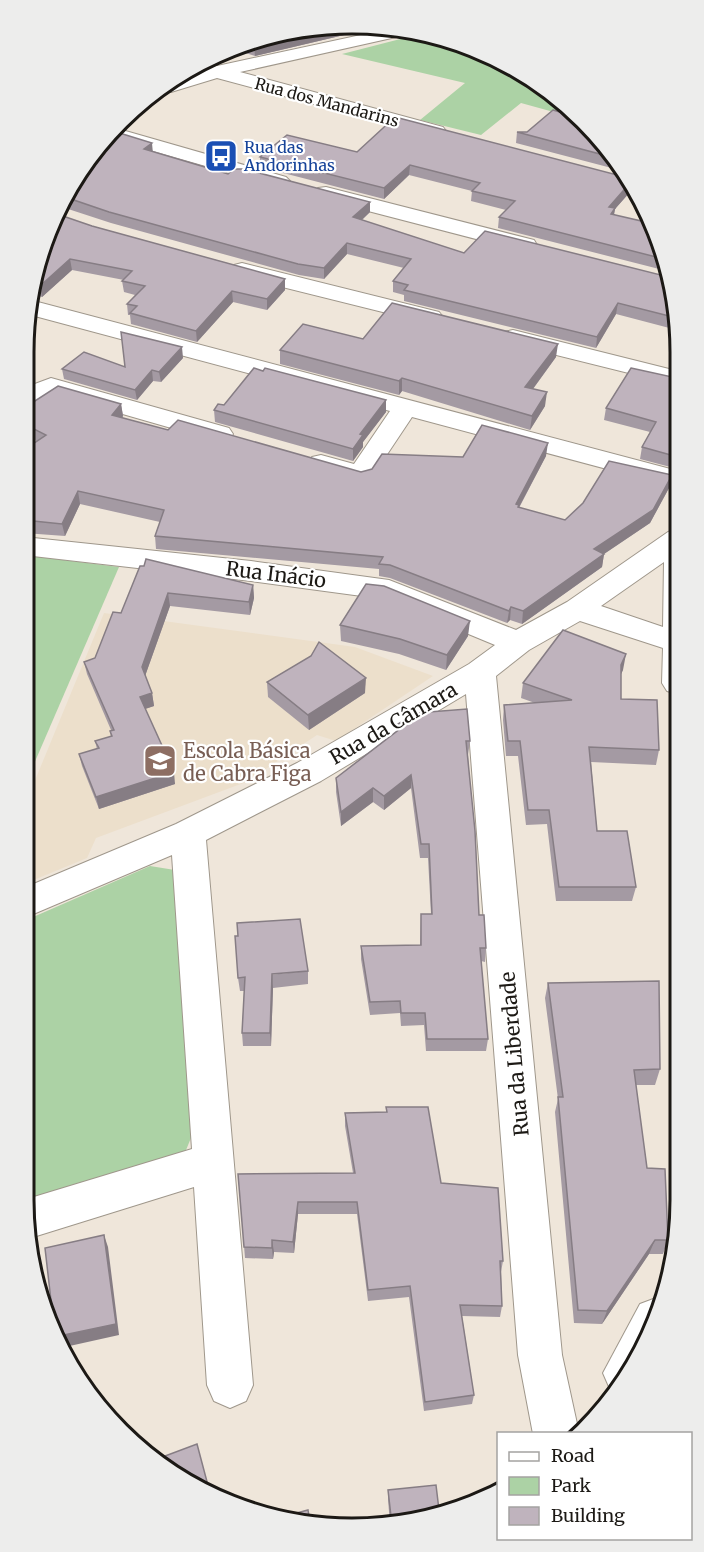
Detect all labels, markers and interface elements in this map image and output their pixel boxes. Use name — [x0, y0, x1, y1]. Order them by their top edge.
street label: Rua dos Mandarins — [253, 73, 401, 131]
place label: Rua das Andorinhas — [243, 137, 335, 175]
bus stop icon: Rua das Andorinhas — [203, 138, 239, 174]
street label: Rua Inácio — [224, 555, 328, 593]
street label: Rua da Câmara — [325, 676, 462, 770]
place label: Escola Básica de Cabra Figa — [183, 738, 312, 786]
school or university icon: Escola Básica de Cabra Figa — [142, 743, 178, 779]
street label: Rua da Liberdade — [494, 971, 534, 1137]
legend — [497, 1432, 692, 1540]
text: Road — [551, 1444, 595, 1467]
text: Park — [551, 1474, 592, 1497]
text: Building — [551, 1504, 625, 1527]

